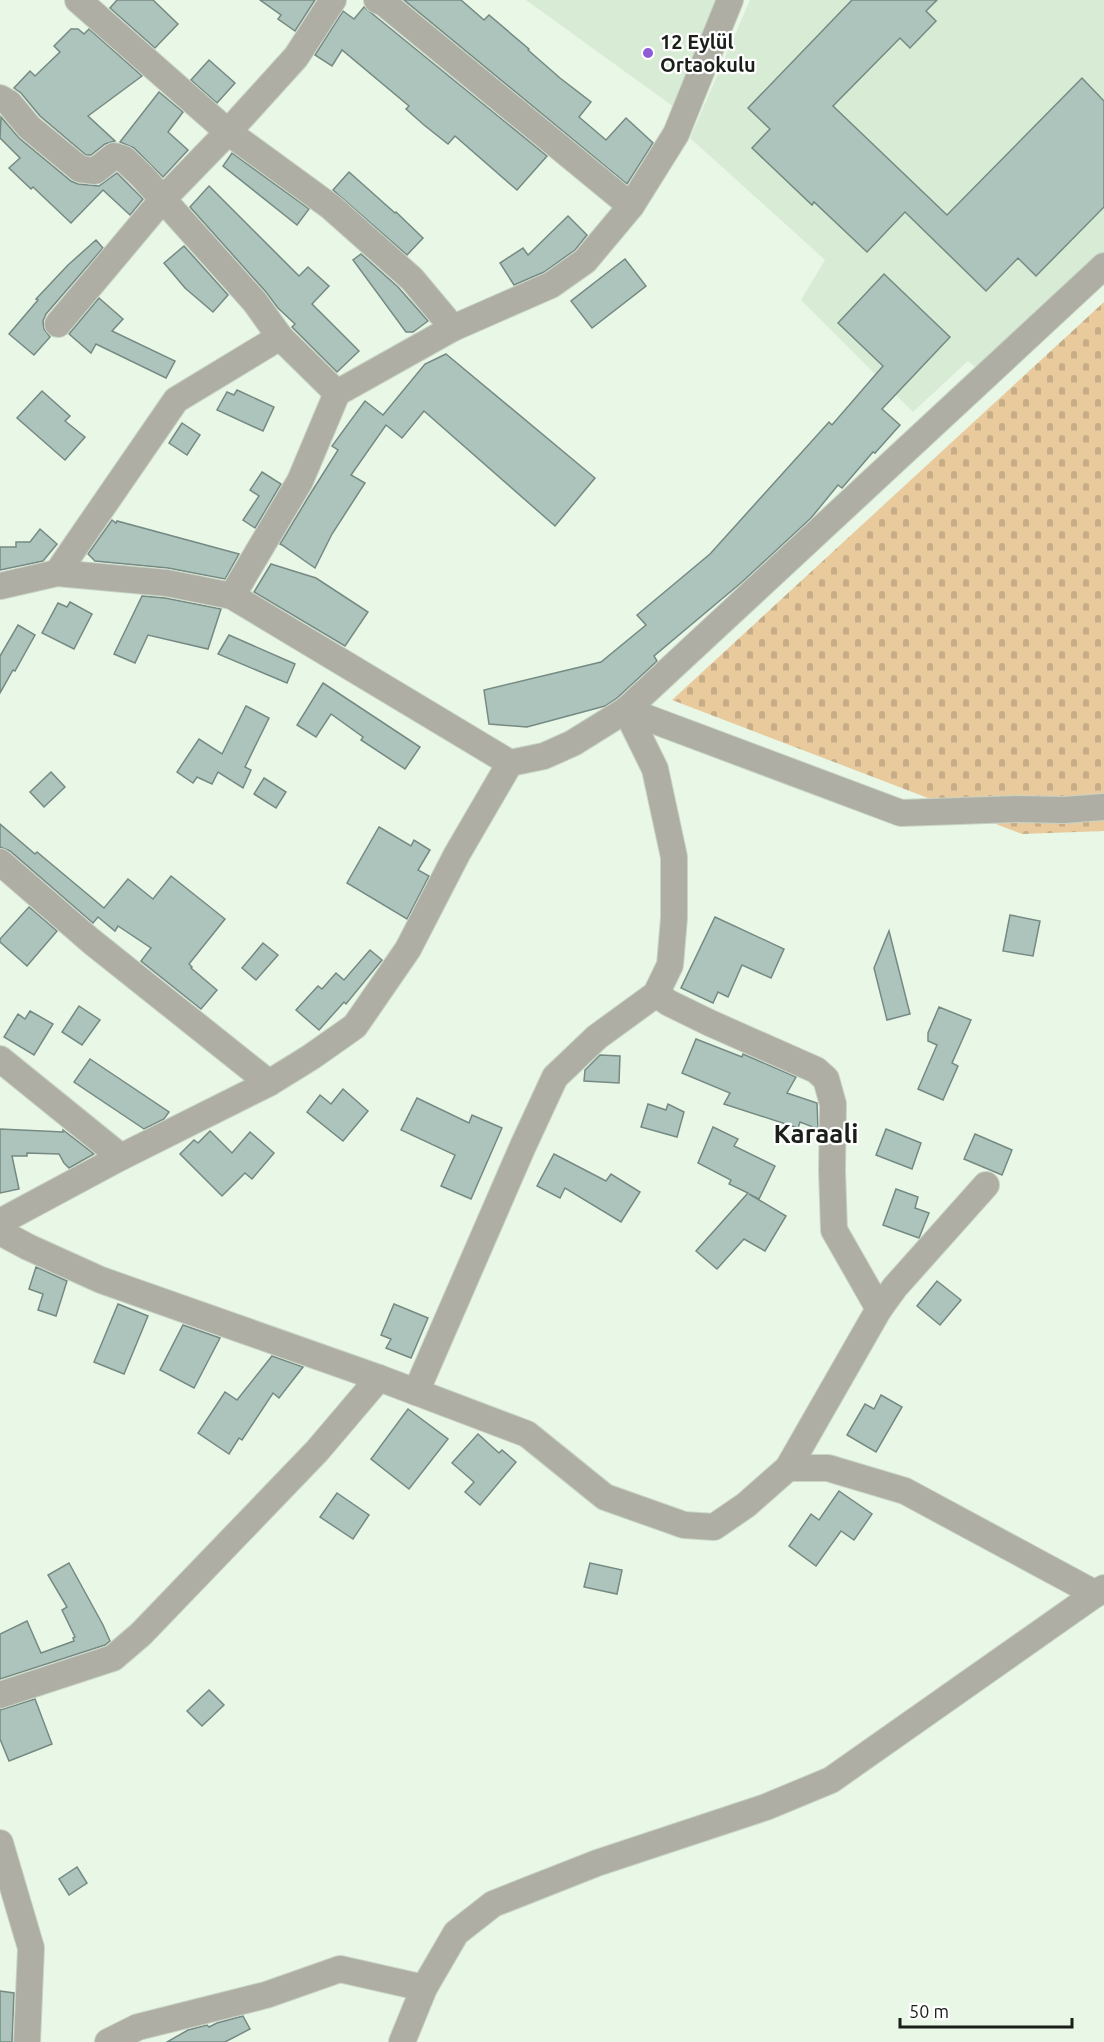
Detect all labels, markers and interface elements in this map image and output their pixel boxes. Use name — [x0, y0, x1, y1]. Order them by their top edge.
place label: 12 Eylül Ortaokulu — [660, 30, 756, 76]
marker: 12 Eylül Ortaokulu — [641, 46, 655, 60]
district label: Karaali — [773, 1119, 859, 1148]
scale bar — [900, 1991, 1072, 2029]
text: 50 m — [909, 2001, 949, 2021]

